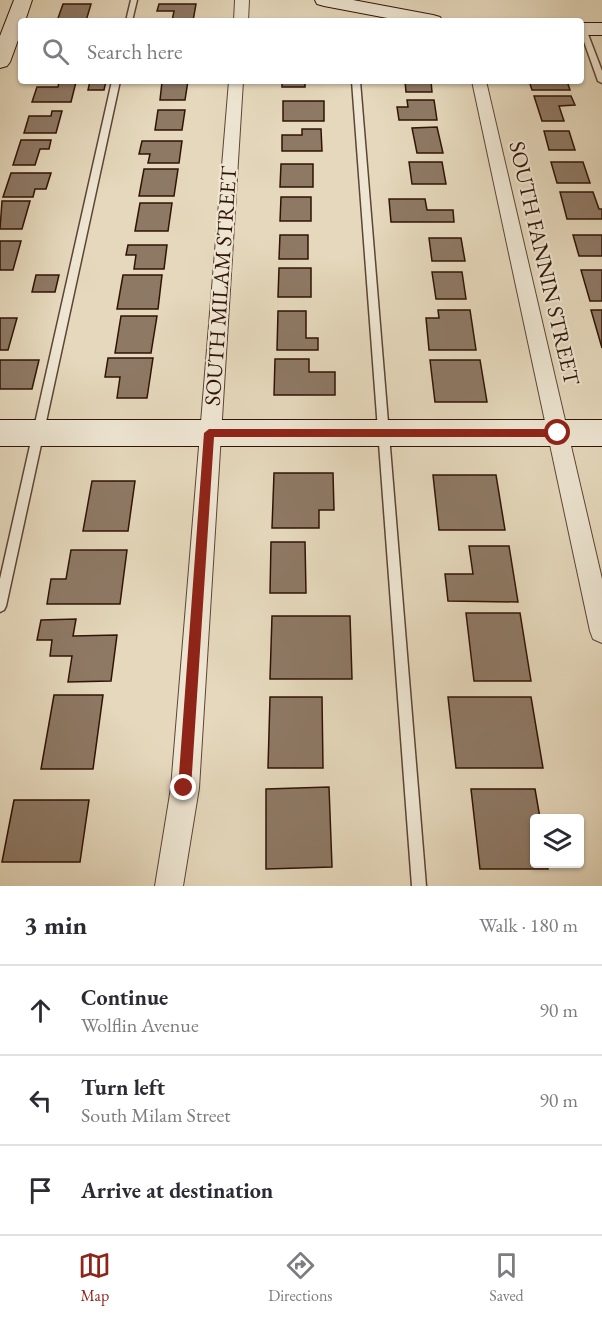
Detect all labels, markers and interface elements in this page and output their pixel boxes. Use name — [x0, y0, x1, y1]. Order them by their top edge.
search box — [18, 18, 584, 84]
icon: search — [39, 35, 72, 68]
text: Search here — [87, 37, 182, 66]
street label: SOUTH FANNIN STREET — [502, 138, 587, 388]
street label: SOUTH MILAM STREET — [198, 165, 243, 407]
route start — [544, 419, 570, 445]
route end — [170, 774, 196, 800]
map controls — [530, 814, 584, 868]
button: layers — [530, 814, 584, 868]
text: 3 min — [24, 908, 87, 942]
text: Walk · 180 m — [479, 912, 578, 938]
text: Continue — [81, 983, 168, 1012]
icon: ahead — [24, 994, 57, 1027]
text: 90 m — [539, 997, 578, 1023]
text: Wolflin Avenue — [81, 1012, 199, 1038]
text: Turn left — [81, 1073, 165, 1102]
icon: left — [24, 1084, 57, 1117]
text: 90 m — [539, 1087, 578, 1113]
text: South Milam Street — [81, 1102, 231, 1128]
icon: arrive — [24, 1174, 57, 1207]
text: Arrive at destination — [81, 1176, 273, 1205]
tab: Map — [78, 1249, 111, 1306]
tab: Directions — [268, 1249, 333, 1306]
tab: Saved — [489, 1249, 524, 1306]

